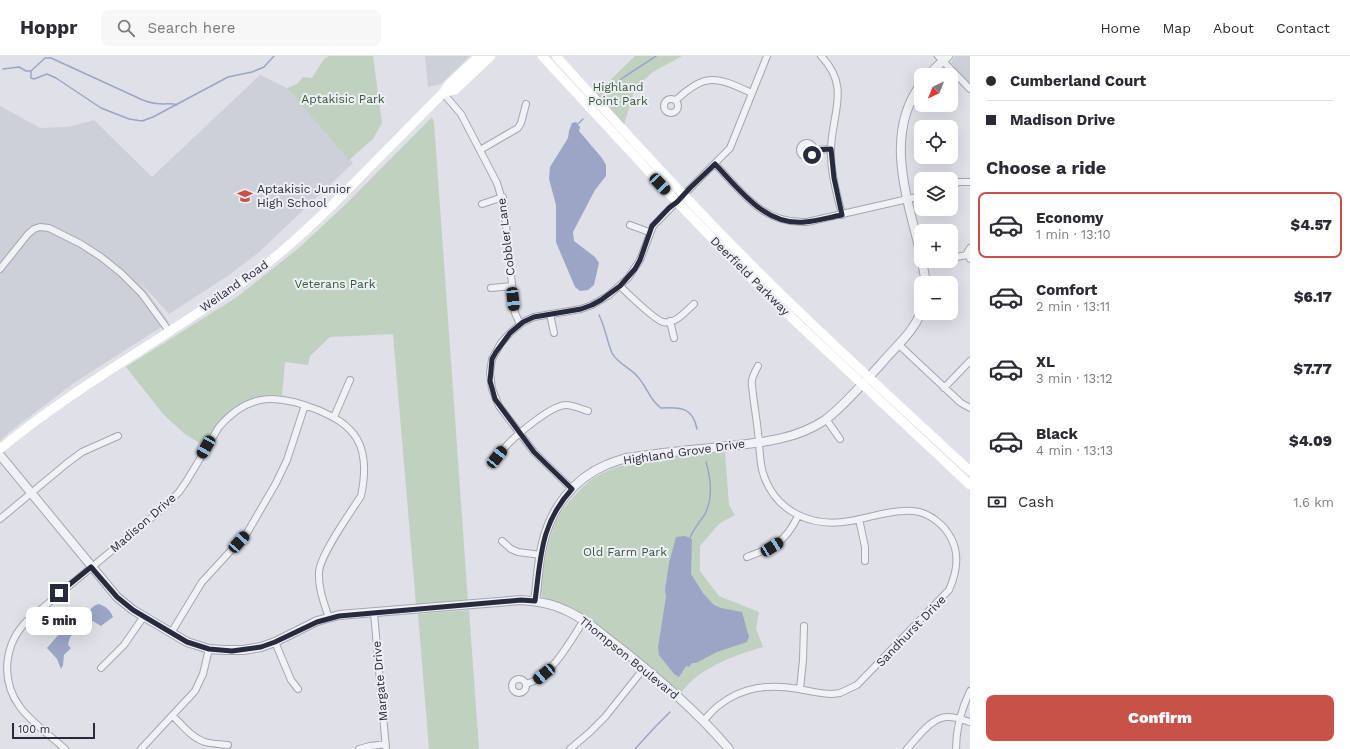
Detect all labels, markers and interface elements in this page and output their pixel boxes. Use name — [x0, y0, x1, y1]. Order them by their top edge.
search box — [101, 10, 381, 46]
text: Hoppr — [20, 16, 77, 39]
icon: search — [115, 17, 137, 39]
text: Search here — [147, 19, 235, 37]
text: Home — [1100, 20, 1140, 36]
text: Map — [1162, 20, 1191, 36]
text: About — [1213, 20, 1254, 36]
text: Contact — [1276, 20, 1330, 36]
north arrow — [914, 68, 958, 112]
map controls — [914, 68, 958, 320]
text: Cumberland Court — [1010, 72, 1146, 90]
park label: Highland Point Park — [588, 80, 648, 108]
park label: Aptakisic Park — [301, 92, 385, 106]
text: Madison Drive — [1010, 111, 1115, 129]
button: locate — [914, 120, 958, 164]
route start — [803, 146, 821, 164]
text: Choose a ride — [986, 157, 1106, 178]
car — [647, 171, 673, 197]
button: layers — [914, 172, 958, 216]
place label: Aptakisic Junior High School — [257, 182, 351, 210]
school or university icon: Aptakisic Junior High School — [236, 187, 254, 205]
street label: Cobbler Lane — [494, 197, 518, 277]
icon: car — [988, 207, 1024, 243]
text: Economy — [1036, 209, 1103, 227]
text: $4.57 — [1290, 216, 1332, 234]
button: + — [914, 224, 958, 268]
text: 1 min · 13:10 — [1036, 227, 1111, 242]
street label: Deerfield Parkway — [708, 234, 793, 319]
street label: Weiland Road — [197, 257, 271, 315]
button: − — [914, 276, 958, 320]
park label: Veterans Park — [294, 277, 376, 291]
icon: car — [988, 279, 1024, 315]
text: Comfort — [1036, 281, 1097, 299]
car — [506, 286, 520, 312]
text: $6.17 — [1294, 288, 1332, 306]
text: 2 min · 13:11 — [1036, 299, 1110, 314]
icon: car — [988, 351, 1024, 387]
text: XL — [1036, 353, 1055, 371]
text: $7.77 — [1293, 360, 1332, 378]
text: 3 min · 13:12 — [1036, 371, 1113, 386]
icon: car — [988, 423, 1024, 459]
text: Black — [1036, 425, 1078, 443]
text: $4.09 — [1289, 432, 1332, 450]
car — [195, 434, 217, 460]
street label: Highland Grove Drive — [622, 436, 746, 467]
text: 4 min · 13:13 — [1036, 443, 1113, 458]
car — [485, 444, 509, 470]
street label: Madison Drive — [107, 491, 179, 555]
icon: cash — [986, 491, 1008, 513]
text: Cash — [1018, 493, 1054, 511]
text: 1.6 km — [1294, 495, 1334, 510]
car — [227, 529, 251, 555]
car — [759, 536, 785, 558]
park label: Old Farm Park — [583, 545, 667, 559]
route end — [50, 584, 68, 602]
street label: Sandhurst Drive — [873, 592, 949, 670]
callout: 5 min — [26, 607, 92, 635]
text: 5 min — [41, 613, 77, 628]
street label: Thompson Boulevard — [577, 614, 681, 702]
street label: Margate Drive — [370, 640, 390, 722]
car — [531, 662, 557, 686]
button: Confirm — [986, 695, 1334, 741]
scale bar — [12, 721, 95, 740]
text: 100 m — [18, 723, 50, 736]

